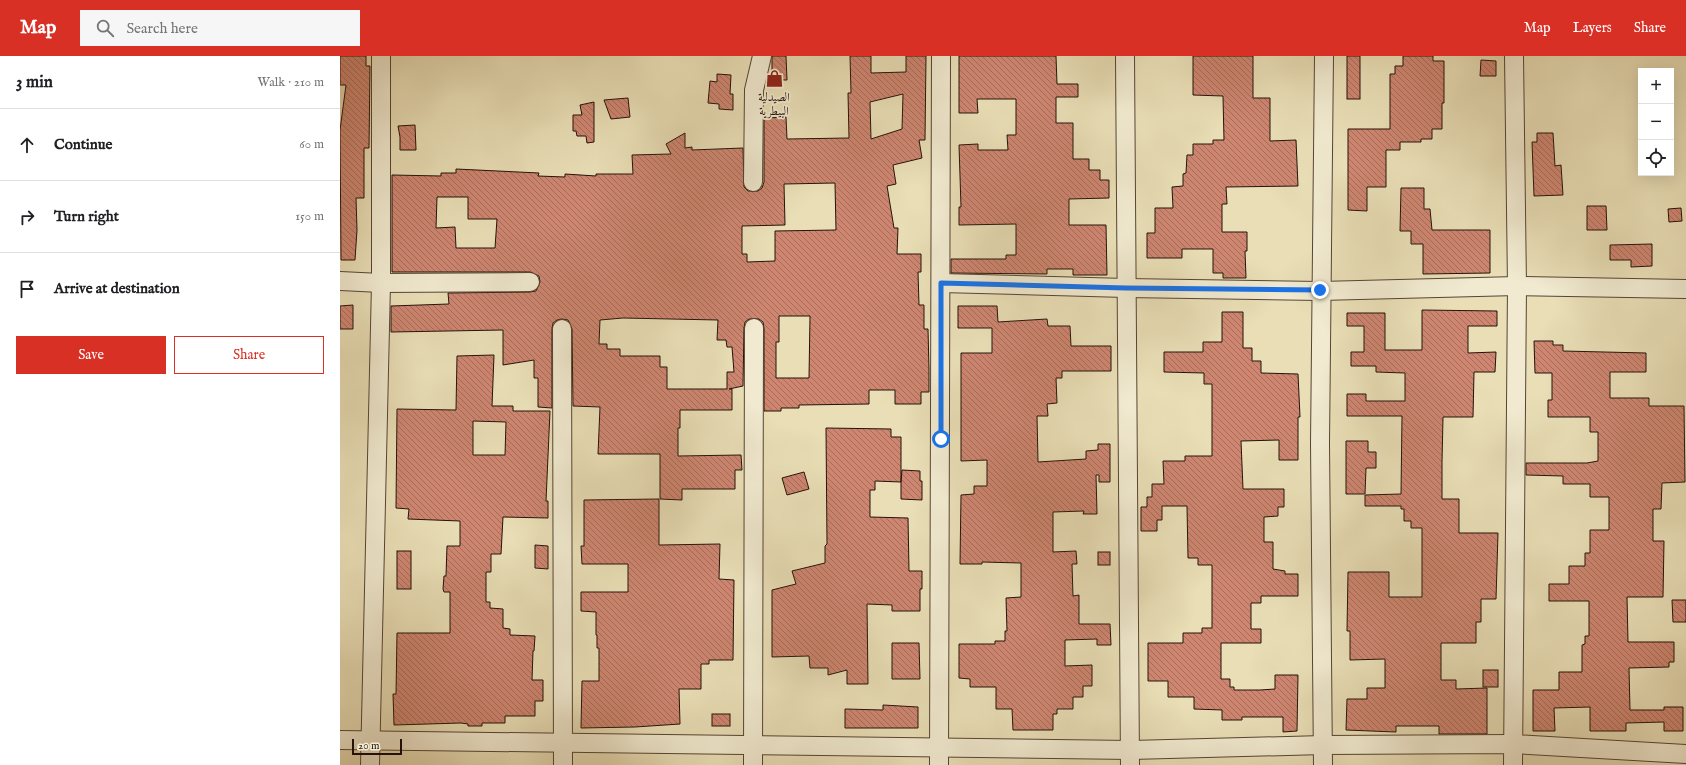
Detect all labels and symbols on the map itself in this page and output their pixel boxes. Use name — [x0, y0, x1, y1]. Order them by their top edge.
shop icon: الصيدلية البيطرية — [764, 68, 784, 88]
place label: الصيدلية البيطرية — [758, 90, 790, 119]
route end — [1311, 281, 1329, 299]
route start — [932, 430, 950, 448]
scale bar — [352, 737, 402, 756]

